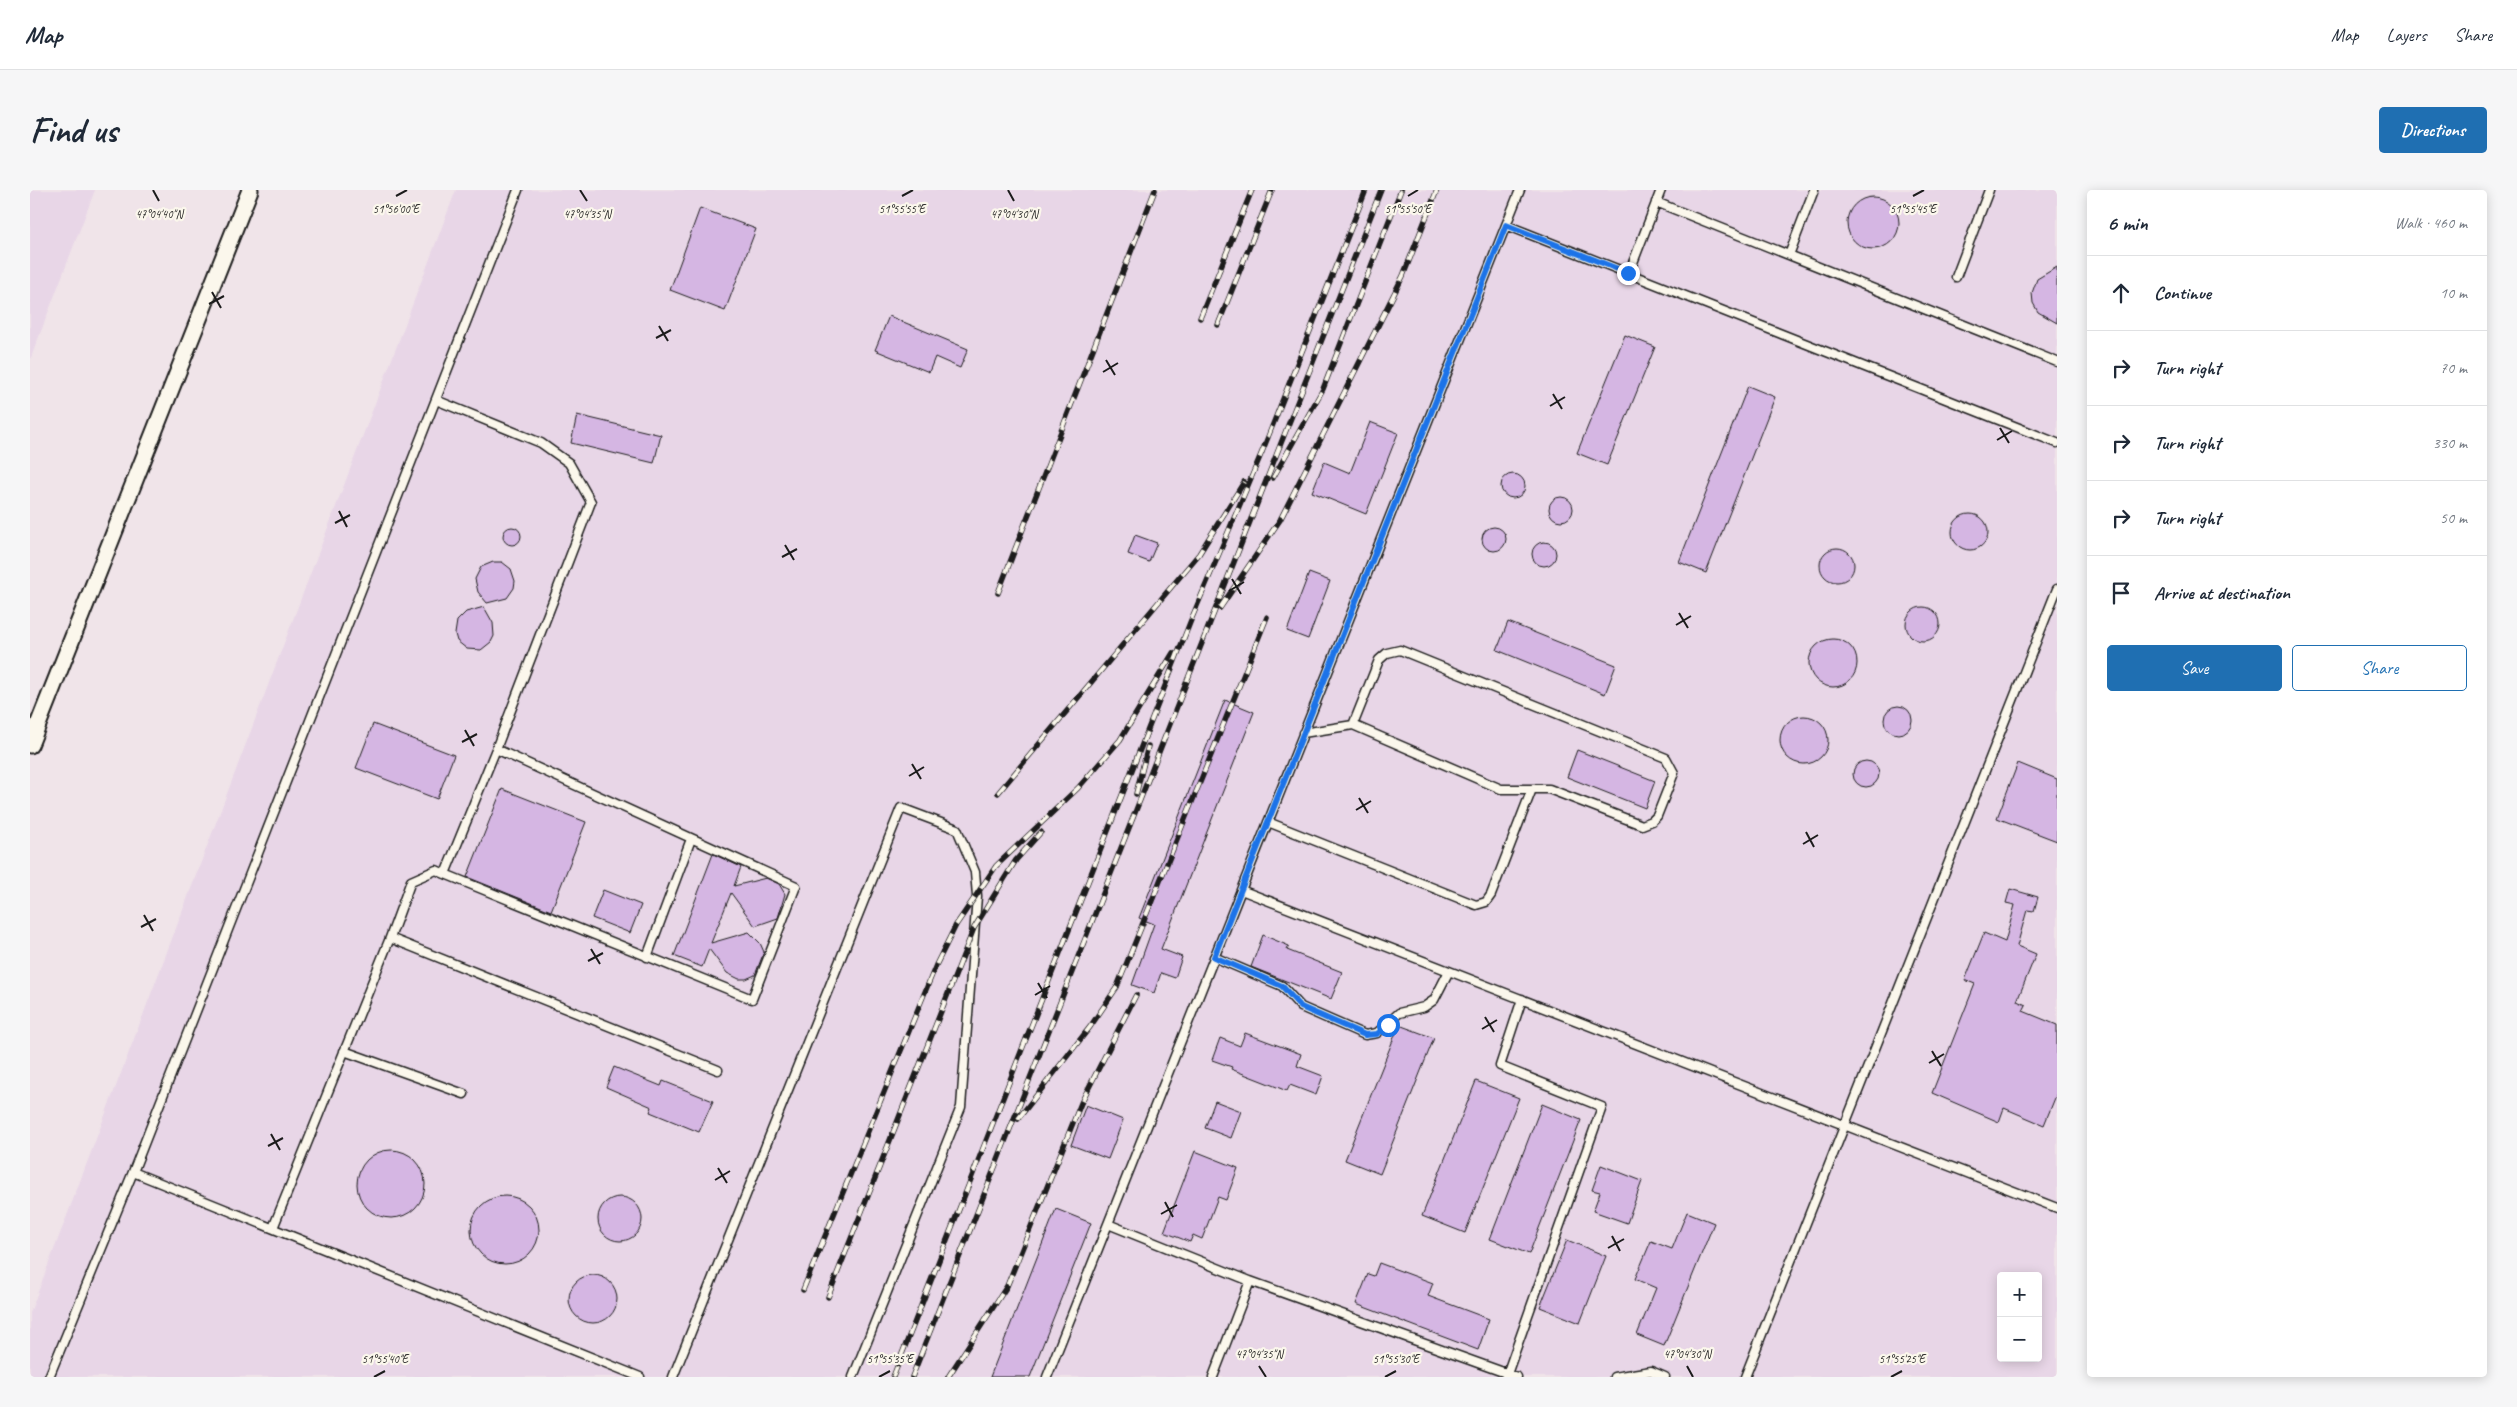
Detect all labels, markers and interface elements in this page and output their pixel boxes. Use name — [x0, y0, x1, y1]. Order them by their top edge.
text: Map — [25, 20, 62, 50]
text: Map — [2331, 24, 2359, 46]
text: Layers — [2387, 24, 2426, 46]
text: Share — [2454, 24, 2492, 46]
button: Directions — [2379, 107, 2487, 153]
text: Find us — [30, 108, 117, 153]
text: 51°56'00"E — [373, 201, 421, 217]
text: 51°55'55"E — [879, 201, 927, 217]
text: 51°55'50"E — [1385, 201, 1433, 217]
text: 51°55'45"E — [1890, 201, 1938, 217]
text: 47°04'40"N — [135, 206, 184, 222]
text: 47°04'35"N — [563, 206, 612, 222]
text: 47°04'30"N — [990, 206, 1039, 222]
text: 6 min — [2107, 210, 2148, 236]
text: Walk · 460 m — [2395, 213, 2467, 233]
route end — [1617, 262, 1640, 285]
icon: ahead — [2107, 279, 2135, 307]
text: Continue — [2154, 281, 2211, 305]
text: 10 m — [2440, 283, 2467, 303]
icon: right — [2107, 354, 2135, 382]
text: Turn right — [2154, 356, 2221, 380]
text: 70 m — [2440, 358, 2467, 378]
icon: right — [2107, 429, 2135, 457]
text: Turn right — [2154, 431, 2221, 455]
text: 330 m — [2433, 433, 2467, 453]
icon: right — [2107, 504, 2135, 532]
text: Turn right — [2154, 506, 2221, 530]
text: 50 m — [2440, 508, 2467, 528]
icon: arrive — [2107, 579, 2135, 607]
text: Arrive at destination — [2154, 581, 2290, 605]
button: Save — [2107, 645, 2282, 691]
button: Share — [2292, 645, 2467, 691]
route start — [1377, 1014, 1400, 1037]
map controls — [1997, 1272, 2042, 1362]
button: + — [1997, 1272, 2042, 1317]
button: − — [1997, 1317, 2042, 1362]
text: 47°04'35"N — [1235, 1346, 1284, 1362]
text: 47°04'30"N — [1663, 1346, 1712, 1362]
text: 51°55'40"E — [362, 1351, 410, 1367]
text: 51°55'35"E — [867, 1351, 915, 1367]
text: 51°55'30"E — [1373, 1351, 1421, 1367]
text: 51°55'25"E — [1879, 1351, 1927, 1367]

